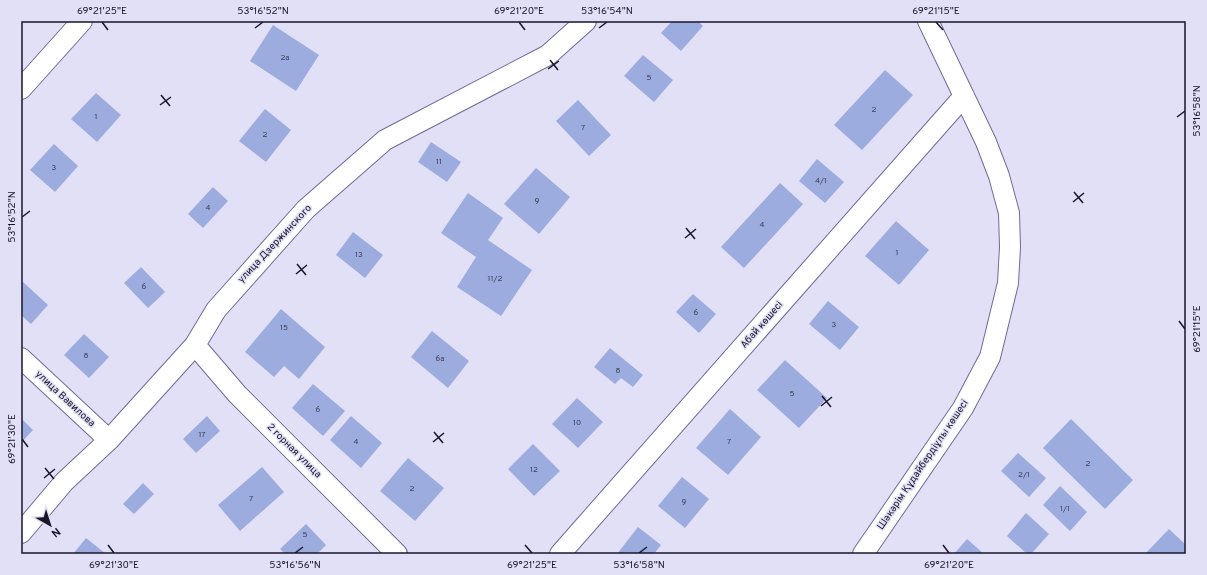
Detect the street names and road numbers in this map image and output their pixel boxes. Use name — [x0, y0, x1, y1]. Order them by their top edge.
street label: улица Дзержинского — [235, 202, 315, 286]
street label: Абай көшесі — [738, 299, 786, 351]
street label: улица Вавилова — [32, 368, 98, 430]
street label: Шәкәрім Құдайбердіұлы көшесі — [874, 397, 972, 533]
street label: 2 горная улица — [264, 421, 324, 481]

